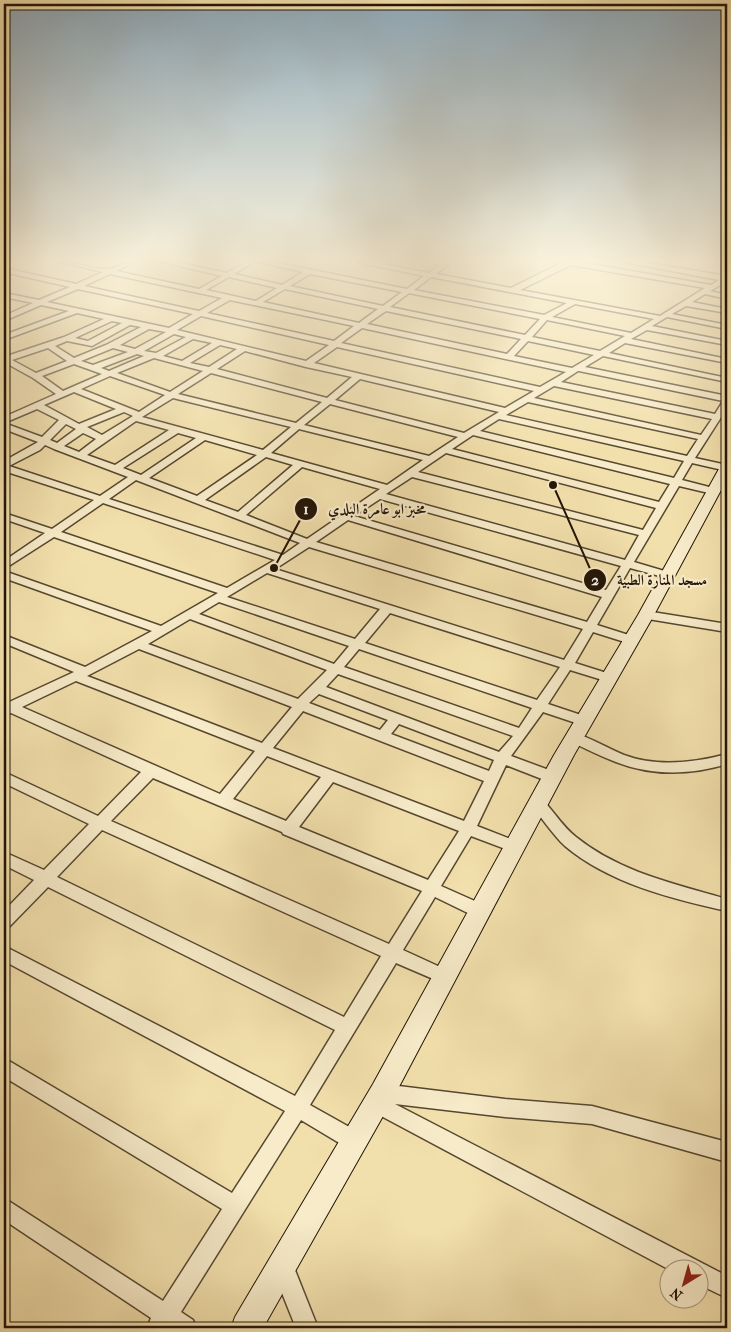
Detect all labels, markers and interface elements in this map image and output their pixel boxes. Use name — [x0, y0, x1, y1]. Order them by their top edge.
callout: مخبز ابو عامرة البلدي — [293, 494, 436, 524]
text: 1 — [303, 500, 309, 518]
text: مخبز ابو عامرة البلدي — [328, 500, 427, 521]
callout: مسجد المنارة الطبية — [582, 565, 717, 595]
text: 2 — [591, 571, 599, 589]
text: مسجد المنارة الطبية — [617, 571, 707, 589]
north arrow — [658, 1260, 708, 1310]
text: N — [667, 1284, 686, 1304]

